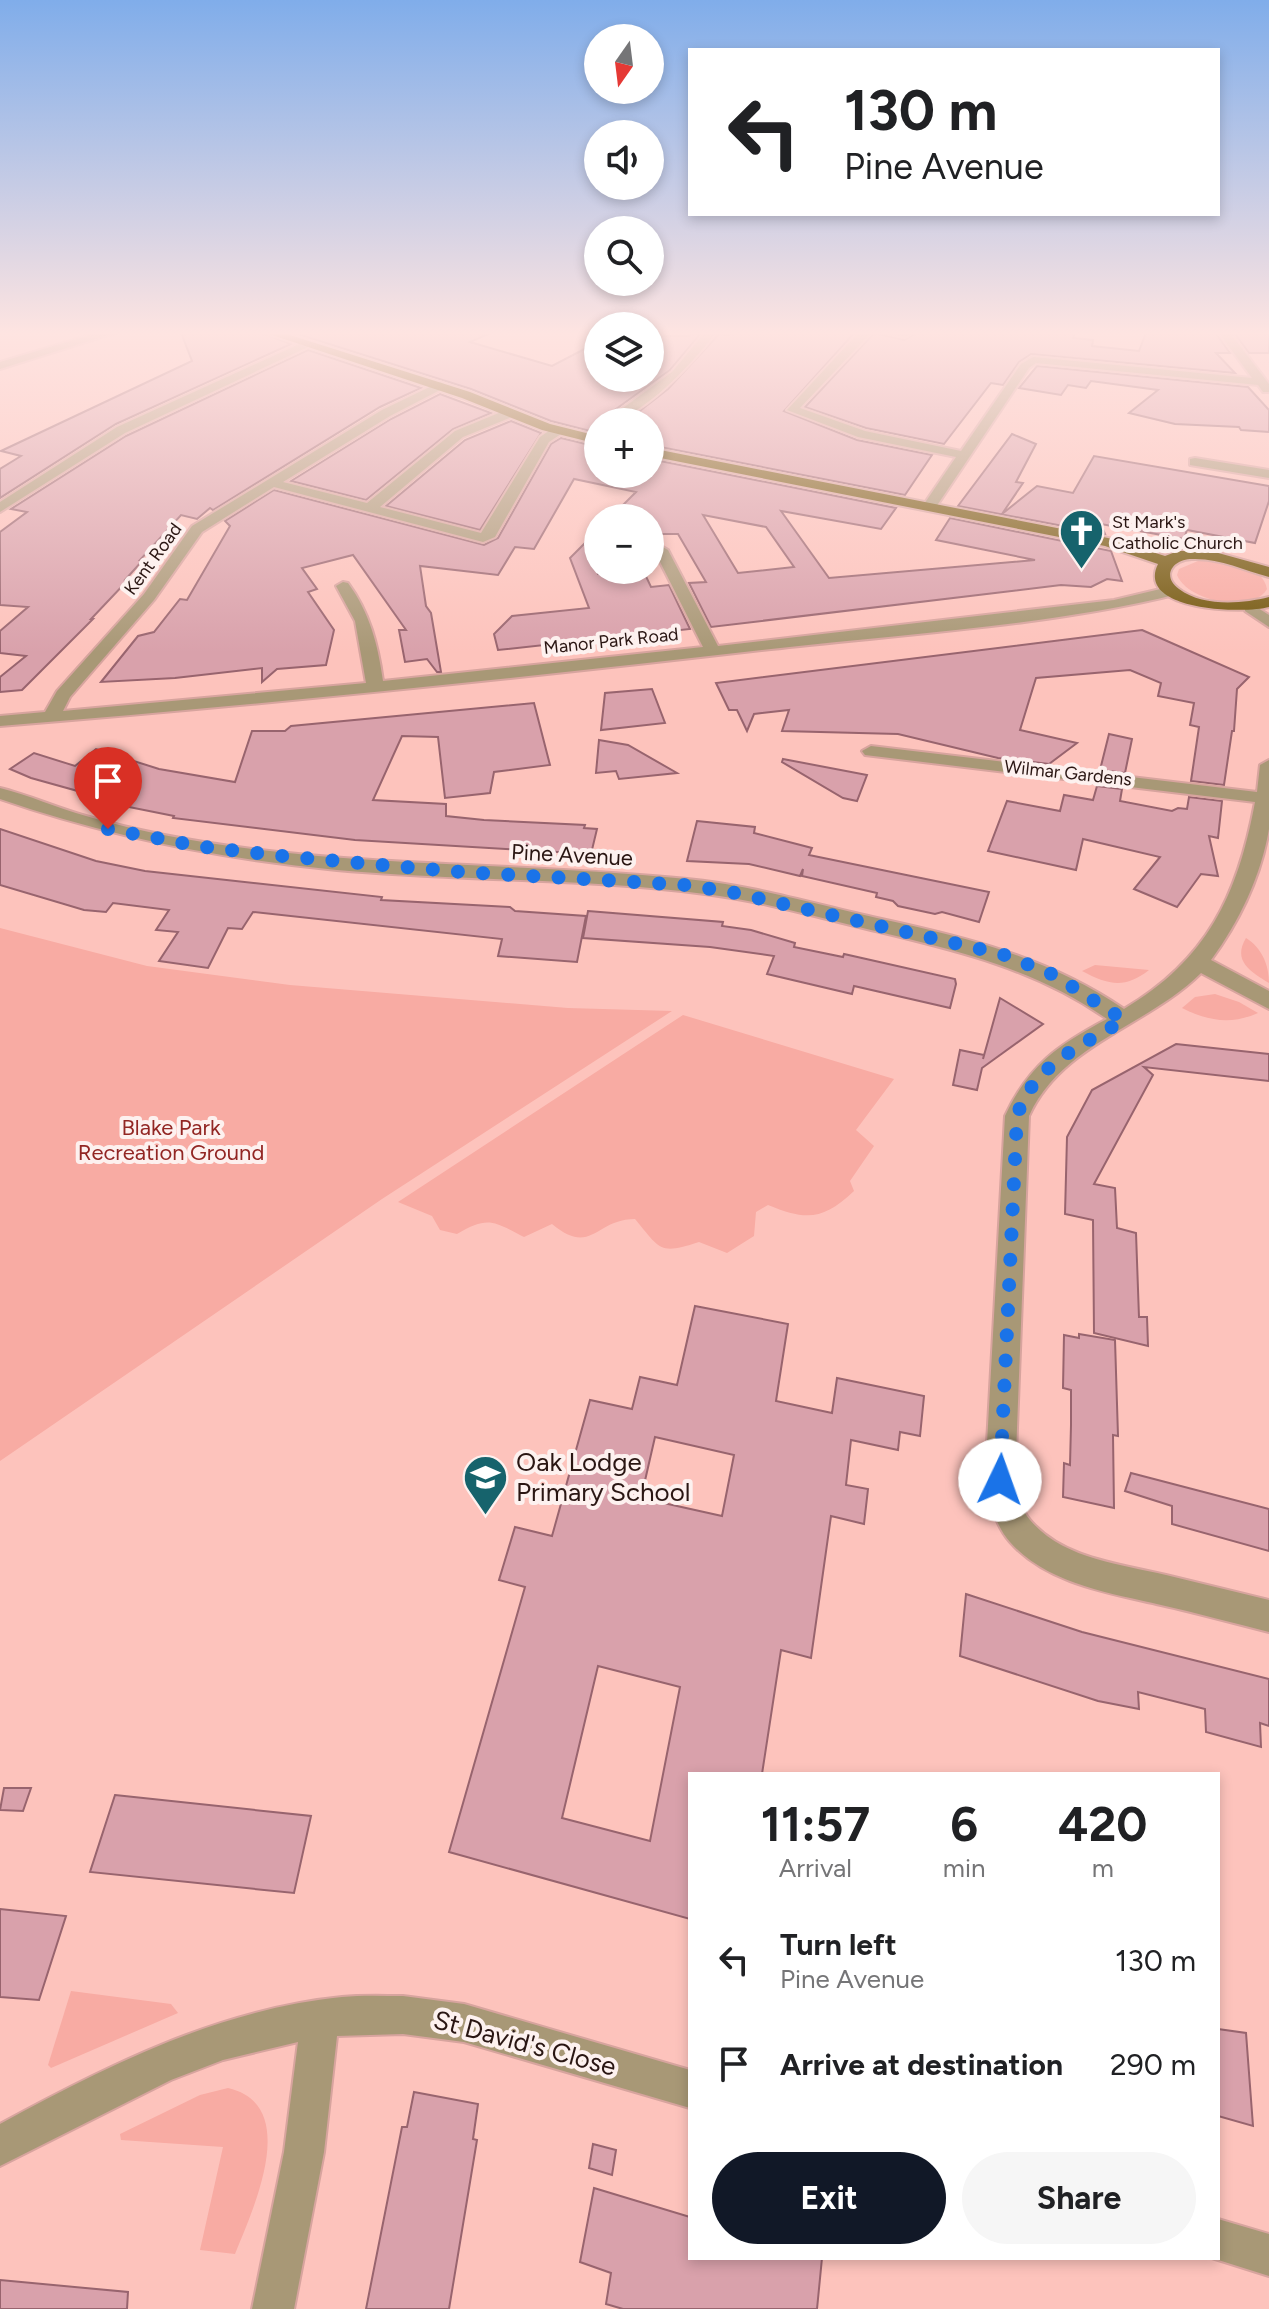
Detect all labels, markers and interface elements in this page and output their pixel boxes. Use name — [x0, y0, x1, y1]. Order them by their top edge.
north arrow — [584, 24, 664, 104]
map controls — [584, 24, 664, 584]
text: 130 m — [844, 77, 997, 144]
icon: left — [712, 80, 816, 184]
button: sound — [584, 120, 664, 200]
text: Pine Avenue — [844, 145, 1044, 188]
button: search — [584, 216, 664, 296]
button: layers — [584, 312, 664, 392]
button: + — [584, 408, 664, 488]
button: − — [584, 504, 664, 584]
church icon: St Mark's Catholic Church — [1057, 508, 1105, 571]
place label: St Mark's Catholic Church — [1112, 511, 1243, 554]
street label: Kent Road — [120, 519, 186, 599]
street label: Manor Park Road — [542, 623, 680, 659]
pin — [74, 747, 142, 829]
street label: Wilmar Gardens — [1003, 755, 1133, 791]
icon: arrive — [86, 759, 130, 803]
street label: Pine Avenue — [510, 838, 634, 872]
park label: Blake Park Recreation Ground — [78, 1114, 264, 1166]
position arrow — [958, 1438, 1042, 1522]
place label: Oak Lodge Primary School — [516, 1446, 690, 1508]
school or university icon: Oak Lodge Primary School — [461, 1453, 509, 1516]
text: 11:57 — [761, 1795, 870, 1853]
text: 6 — [950, 1795, 978, 1853]
text: 420 — [1058, 1795, 1147, 1853]
text: Arrival — [779, 1852, 852, 1884]
text: min — [943, 1852, 985, 1884]
text: m — [1092, 1852, 1114, 1884]
text: Turn left — [780, 1926, 897, 1963]
icon: left — [712, 1938, 756, 1982]
text: 130 m — [1115, 1942, 1196, 1979]
text: Pine Avenue — [780, 1963, 924, 1995]
street label: St David's Close — [430, 2003, 620, 2083]
icon: arrive — [712, 2042, 756, 2086]
text: Arrive at destination — [780, 2046, 1063, 2083]
text: 290 m — [1110, 2046, 1196, 2083]
button: Exit — [712, 2152, 946, 2244]
button: Share — [962, 2152, 1196, 2244]

